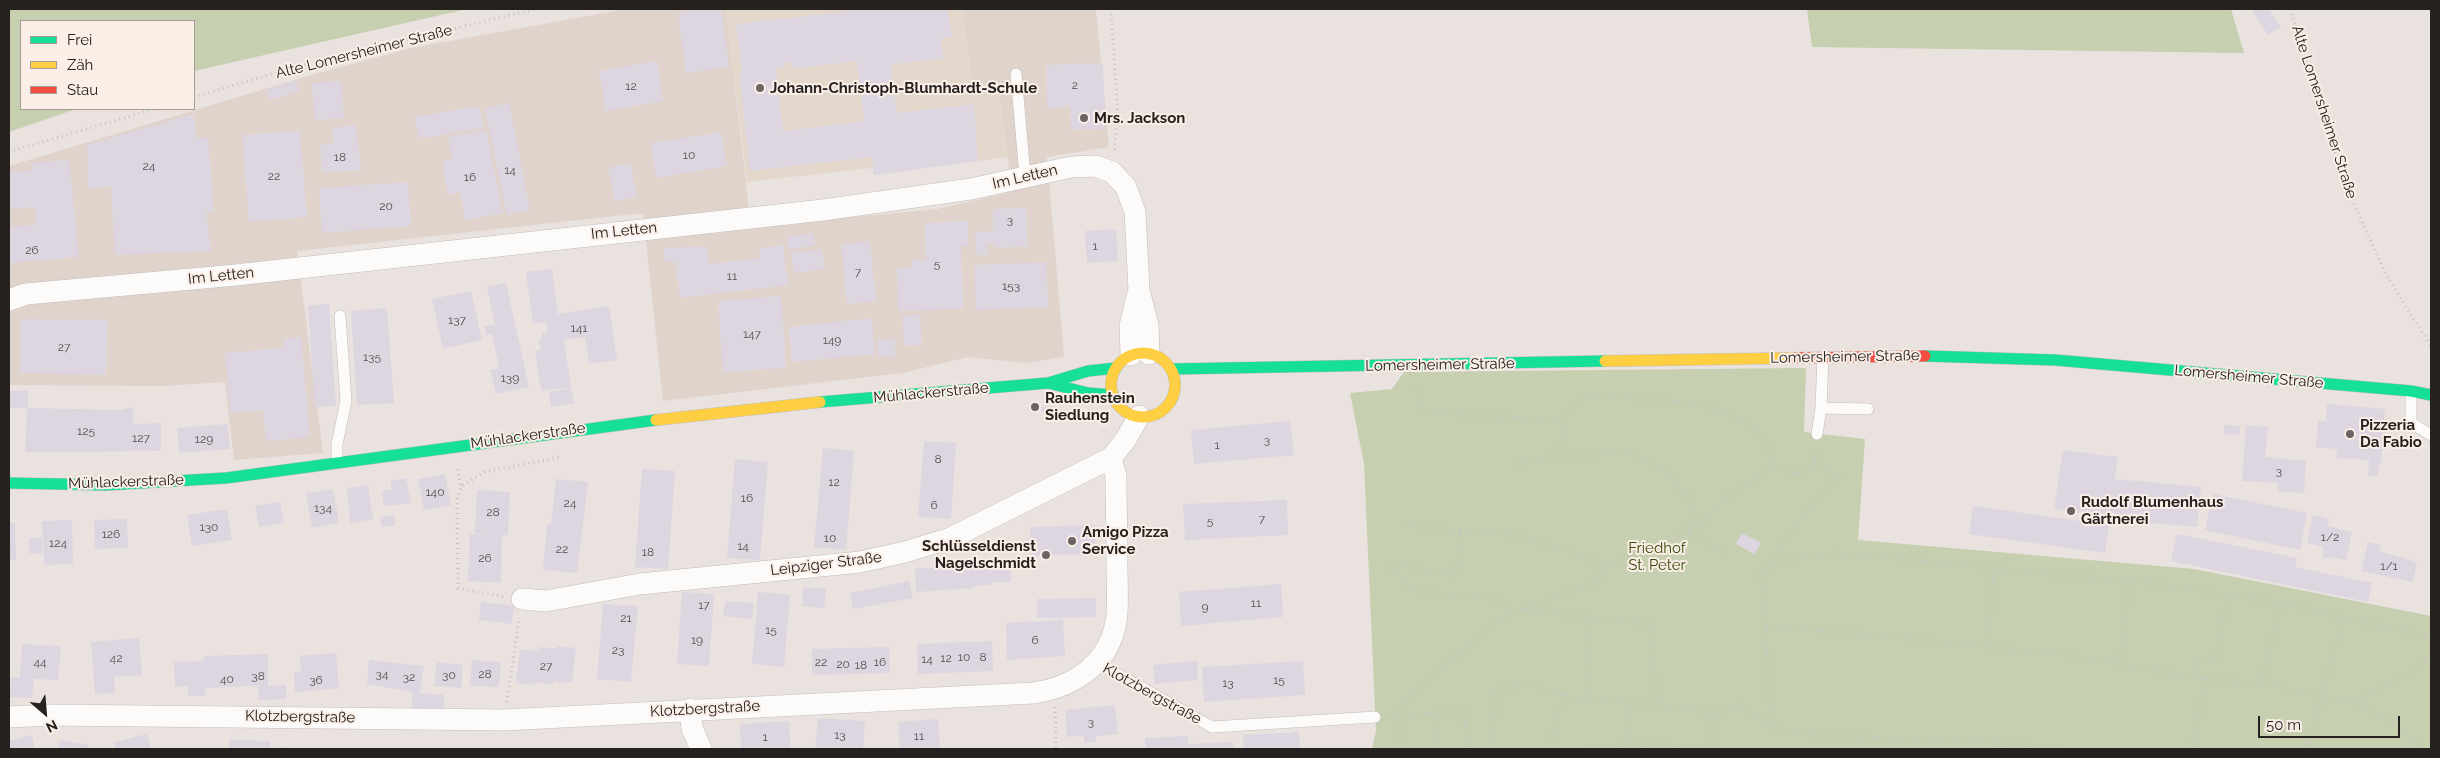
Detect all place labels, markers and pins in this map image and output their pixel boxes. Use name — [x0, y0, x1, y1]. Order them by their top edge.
place label: Johann-Christoph-Blumhardt-Schule — [770, 79, 1037, 97]
marker: Johann-Christoph-Blumhardt-Schule — [754, 82, 766, 94]
place label: Mrs. Jackson — [1094, 109, 1185, 127]
marker: Mrs. Jackson — [1078, 112, 1090, 124]
place label: Rauhenstein Siedlung — [1045, 389, 1135, 424]
marker: Rauhenstein Siedlung — [1029, 401, 1041, 413]
place label: Pizzeria Da Fabio — [2360, 416, 2422, 451]
marker: Pizzeria Da Fabio — [2344, 428, 2356, 440]
place label: Rudolf Blumenhaus Gärtnerei — [2081, 493, 2223, 528]
marker: Rudolf Blumenhaus Gärtnerei — [2065, 505, 2077, 517]
place label: Amigo Pizza Service — [1082, 523, 1169, 558]
marker: Amigo Pizza Service — [1066, 535, 1078, 547]
place label: Schlüsseldienst Nagelschmidt — [922, 537, 1036, 572]
marker: Schlüsseldienst Nagelschmidt — [1040, 549, 1052, 561]

